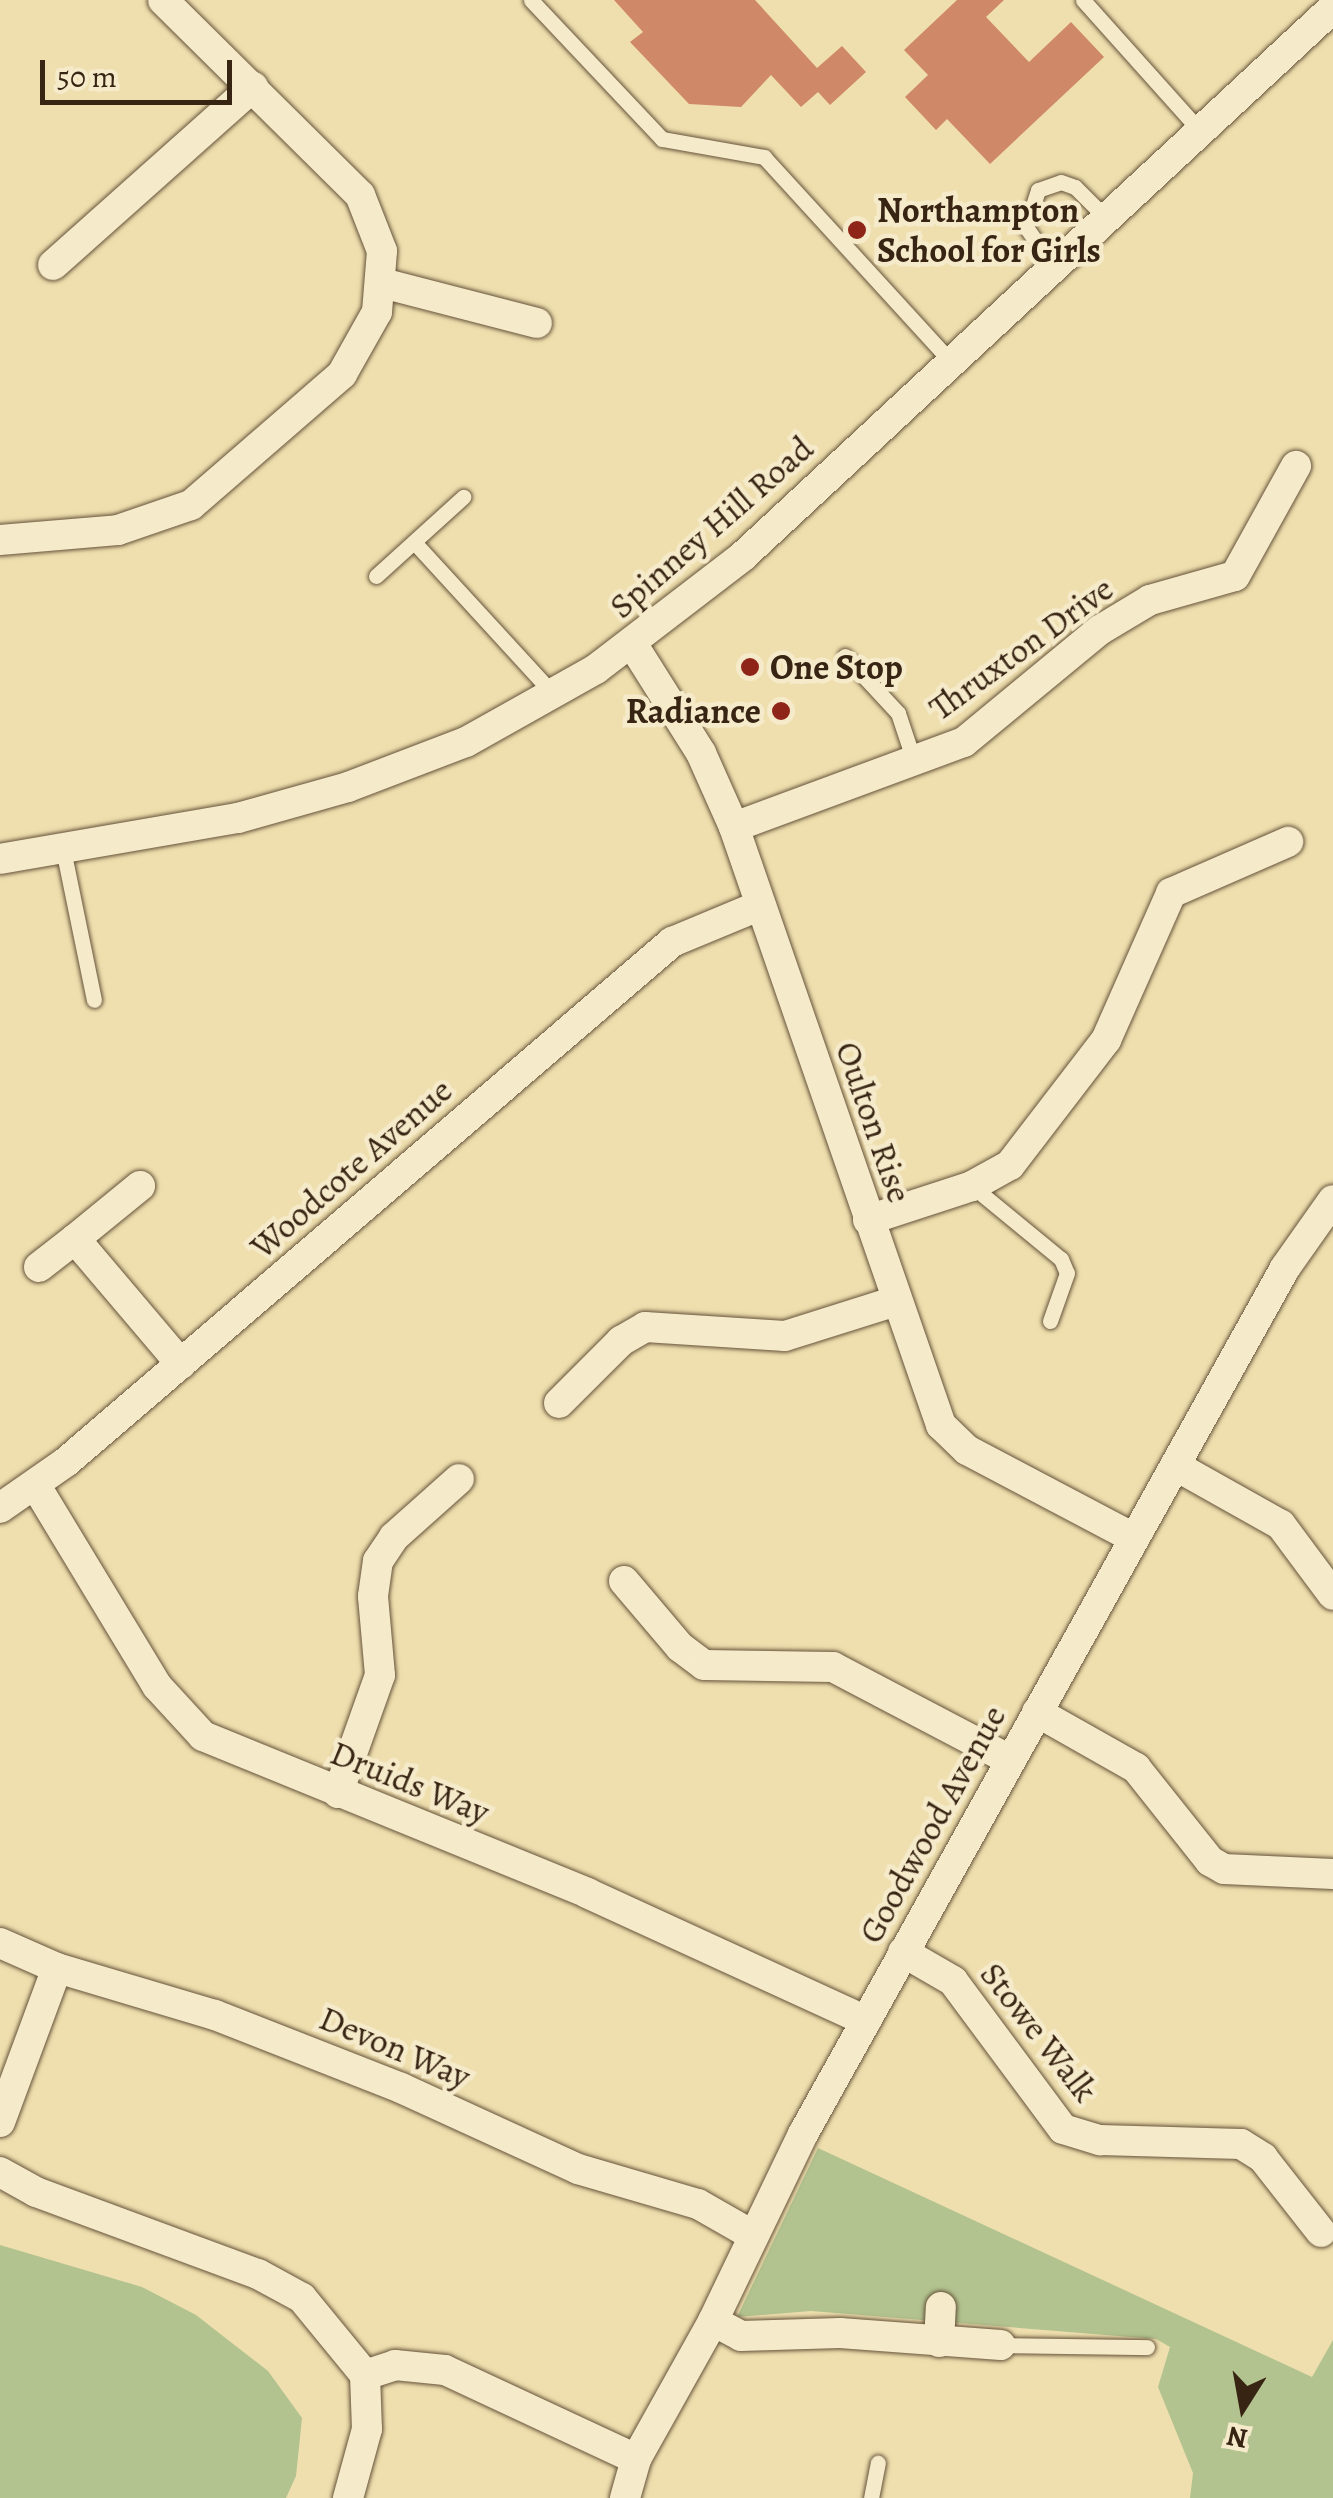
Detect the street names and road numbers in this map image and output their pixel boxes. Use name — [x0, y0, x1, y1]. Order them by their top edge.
street label: Spinney Hill Road — [601, 427, 821, 627]
street label: Thruxton Drive — [921, 567, 1121, 729]
street label: Oulton Rise — [827, 1036, 921, 1208]
street label: Woodcote Avenue — [241, 1069, 461, 1267]
street label: Goodwood Avenue — [849, 1698, 1015, 1950]
street label: Druids Way — [324, 1731, 496, 1833]
street label: Stowe Walk — [971, 1954, 1107, 2110]
street label: Devon Way — [313, 1996, 477, 2098]

